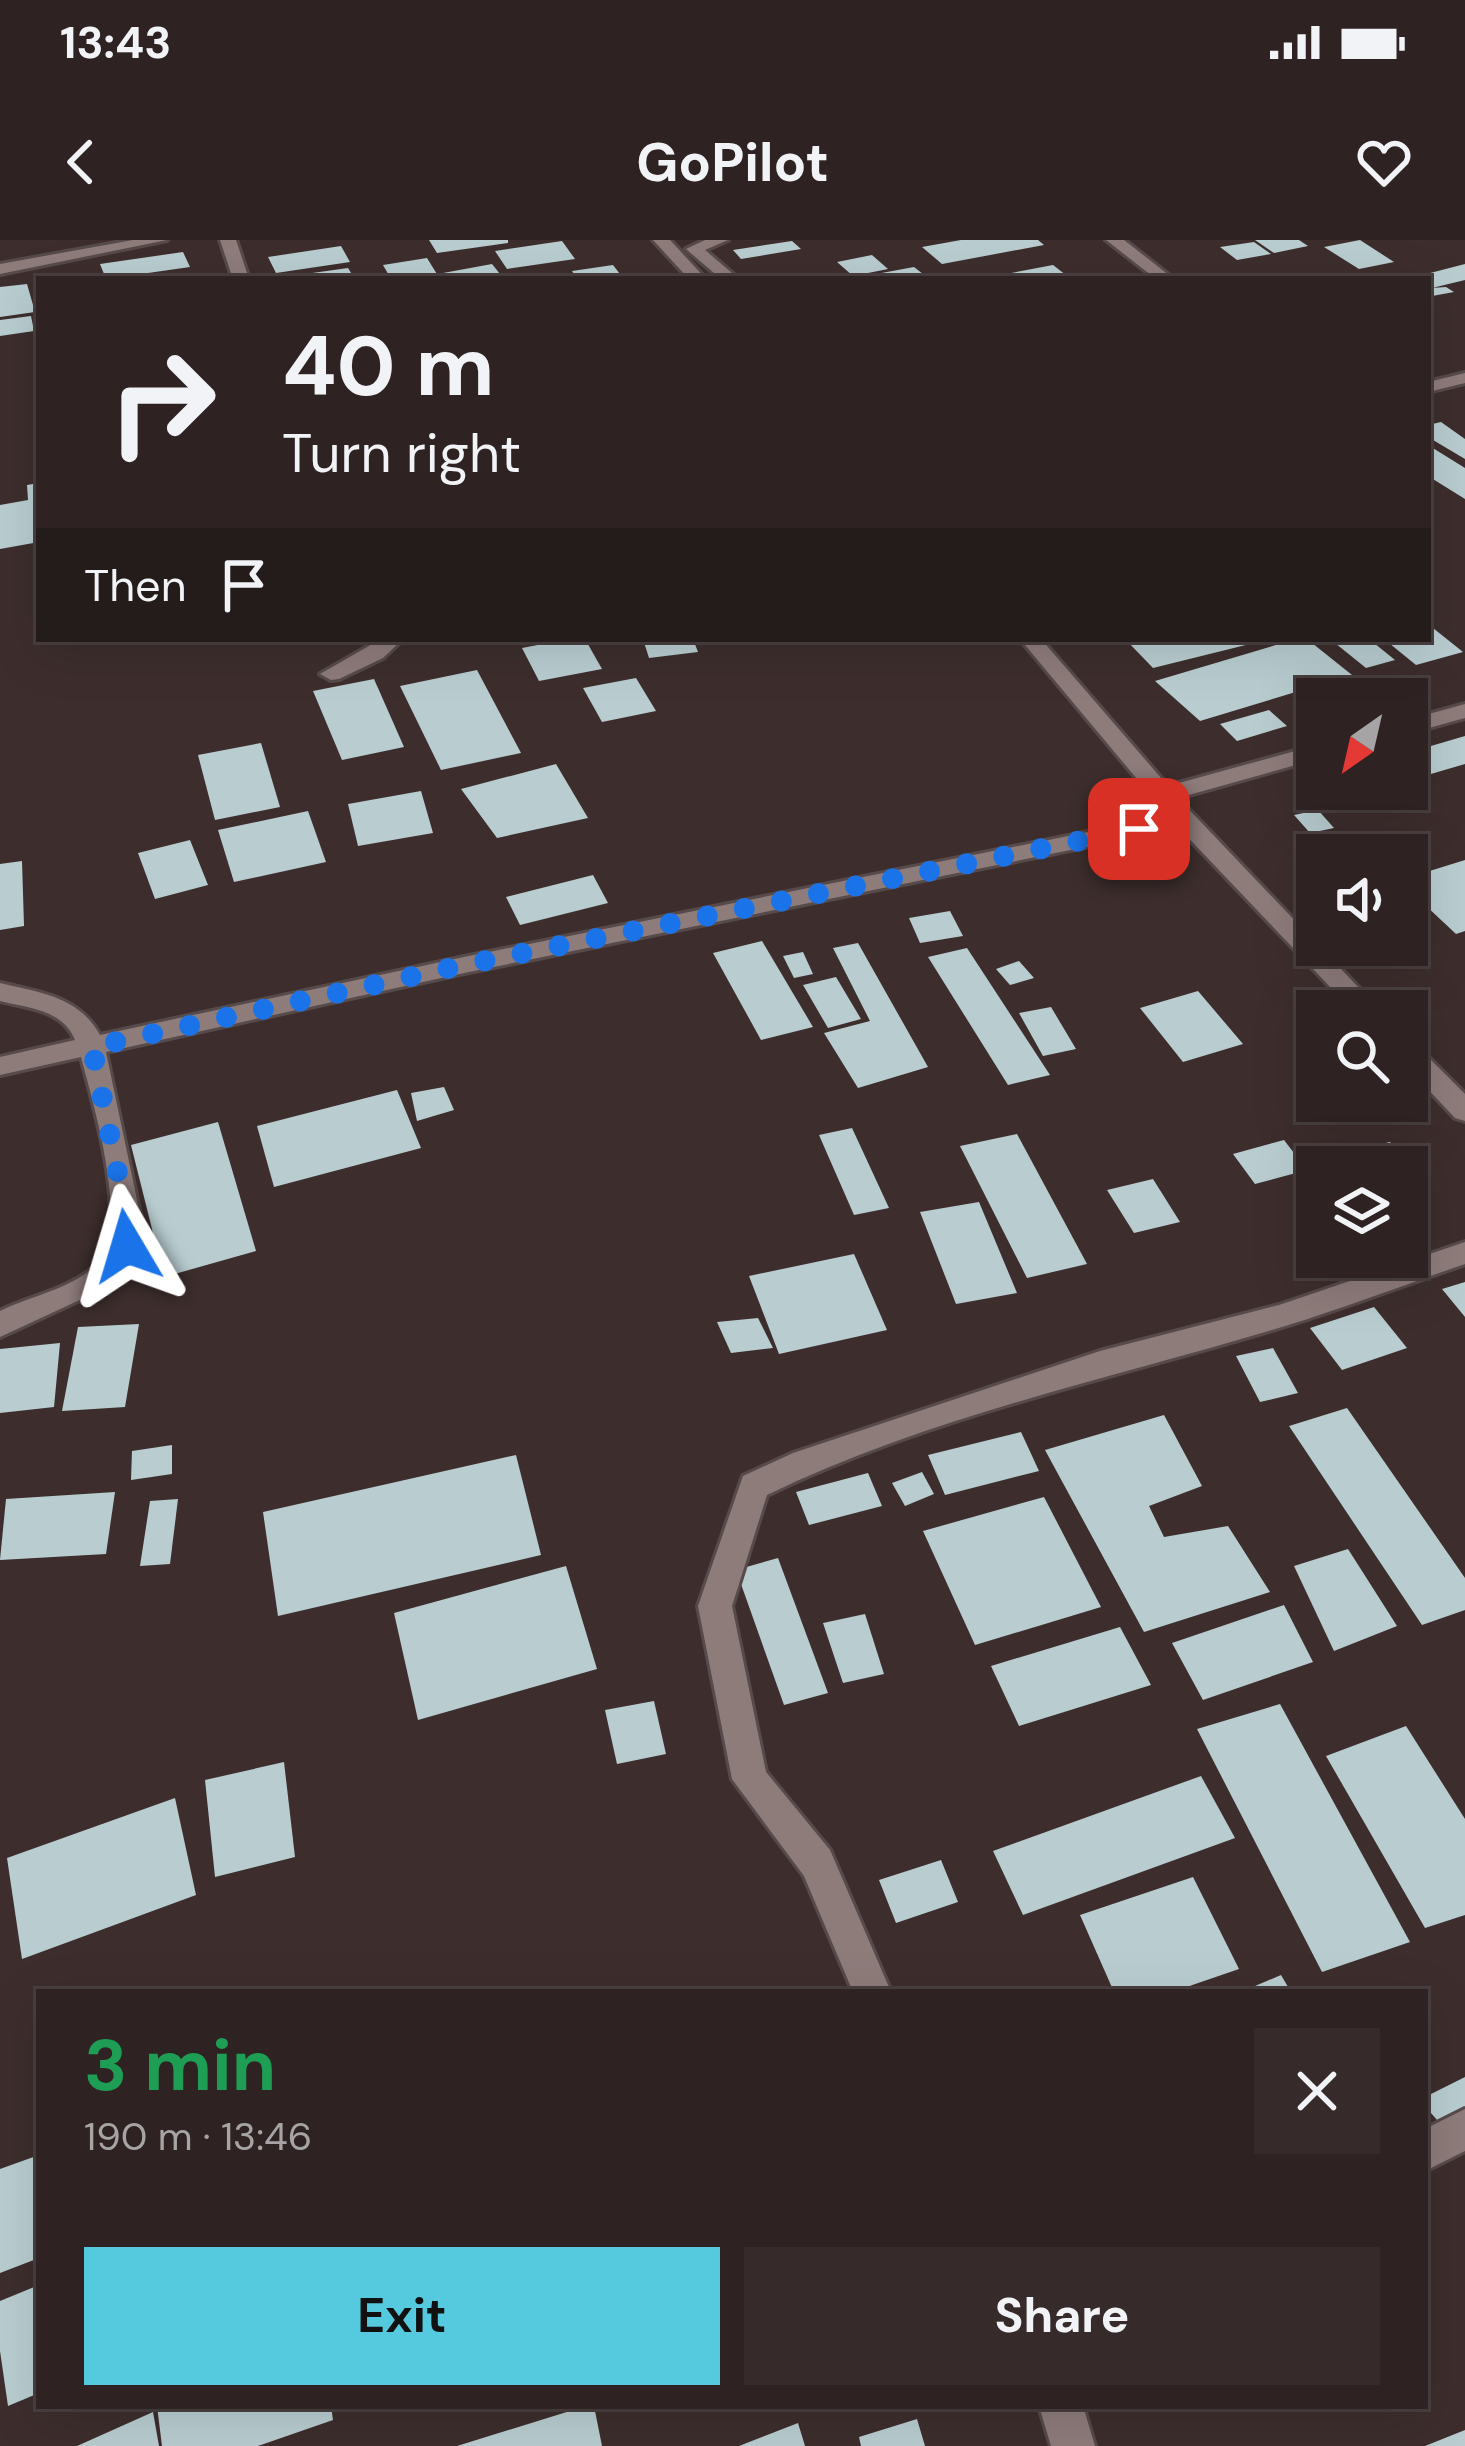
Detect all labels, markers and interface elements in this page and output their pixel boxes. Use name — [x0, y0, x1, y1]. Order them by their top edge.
text: 13:43 — [60, 13, 171, 72]
text: GoPilot — [636, 127, 829, 198]
icon: back — [48, 129, 114, 195]
icon: heart — [1351, 129, 1417, 195]
text: 40 m — [282, 312, 495, 421]
icon: right — [84, 324, 240, 480]
text: Turn right — [282, 418, 521, 489]
icon: arrive — [211, 552, 277, 618]
text: Then — [84, 556, 187, 615]
north arrow — [1296, 678, 1428, 810]
map controls — [1296, 678, 1428, 1278]
pin — [1088, 778, 1190, 880]
icon: arrive — [1106, 796, 1172, 862]
button: sound — [1296, 834, 1428, 966]
button: search — [1296, 990, 1428, 1122]
button: layers — [1296, 1146, 1428, 1278]
position arrow — [64, 1183, 190, 1309]
text: 3 min — [84, 2019, 276, 2112]
button: close — [1254, 2028, 1380, 2154]
text: 190 m · 13:46 — [84, 2111, 312, 2162]
button: Exit — [84, 2247, 720, 2385]
button: Share — [744, 2247, 1380, 2385]

